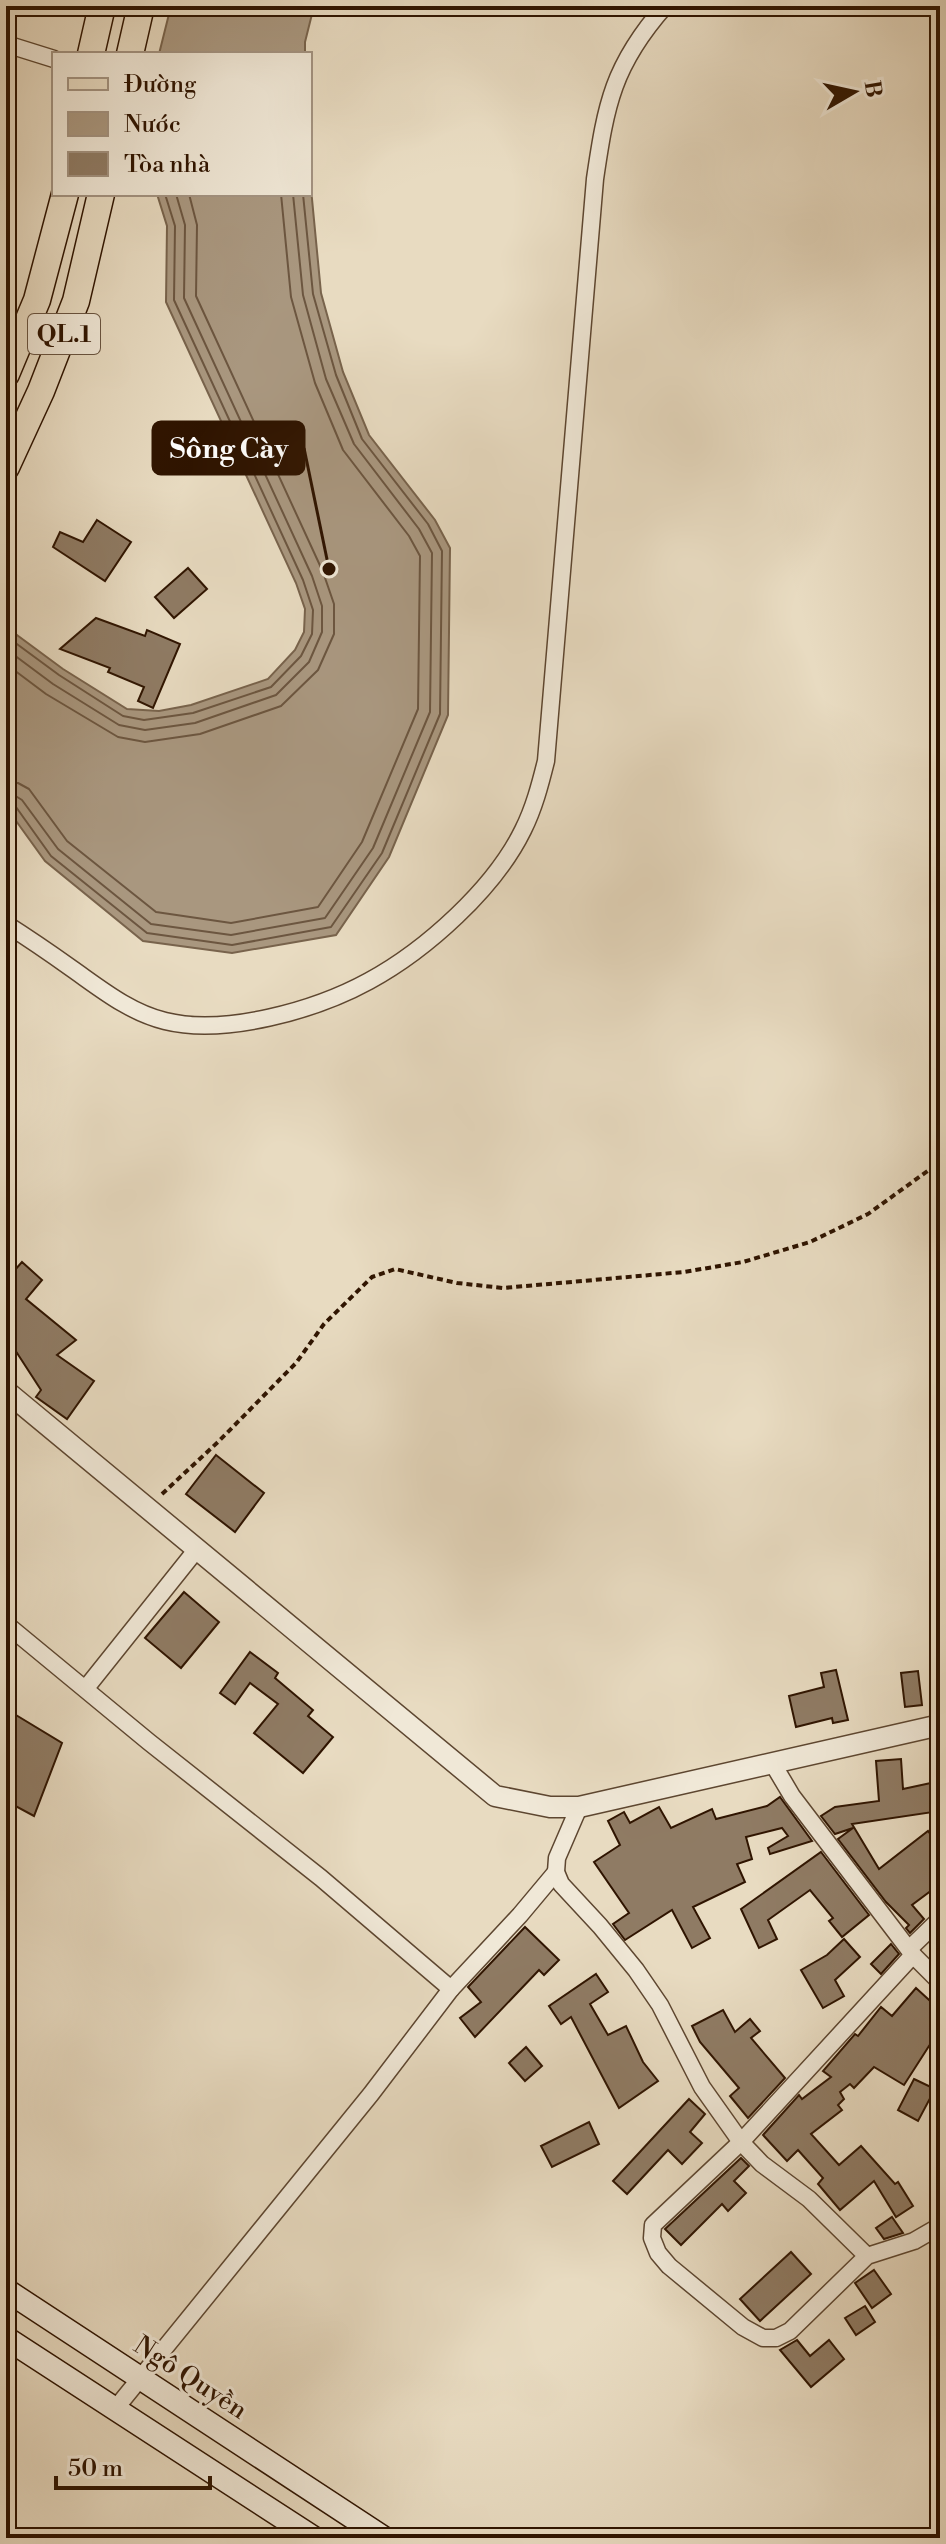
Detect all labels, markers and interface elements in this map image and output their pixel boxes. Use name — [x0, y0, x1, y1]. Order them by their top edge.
legend — [52, 52, 312, 196]
north arrow — [814, 52, 894, 132]
text: Đường — [124, 70, 197, 100]
text: B — [858, 79, 887, 99]
text: Nước — [124, 110, 181, 140]
text: Tòa nhà — [124, 150, 211, 180]
road number: QL.1 — [28, 314, 100, 354]
callout: Sông Cày — [153, 422, 304, 474]
text: Sông Cày — [169, 432, 289, 467]
street label: Ngô Quyền — [128, 2329, 253, 2426]
scale bar — [56, 2440, 210, 2490]
text: 50 m — [68, 2454, 123, 2484]

